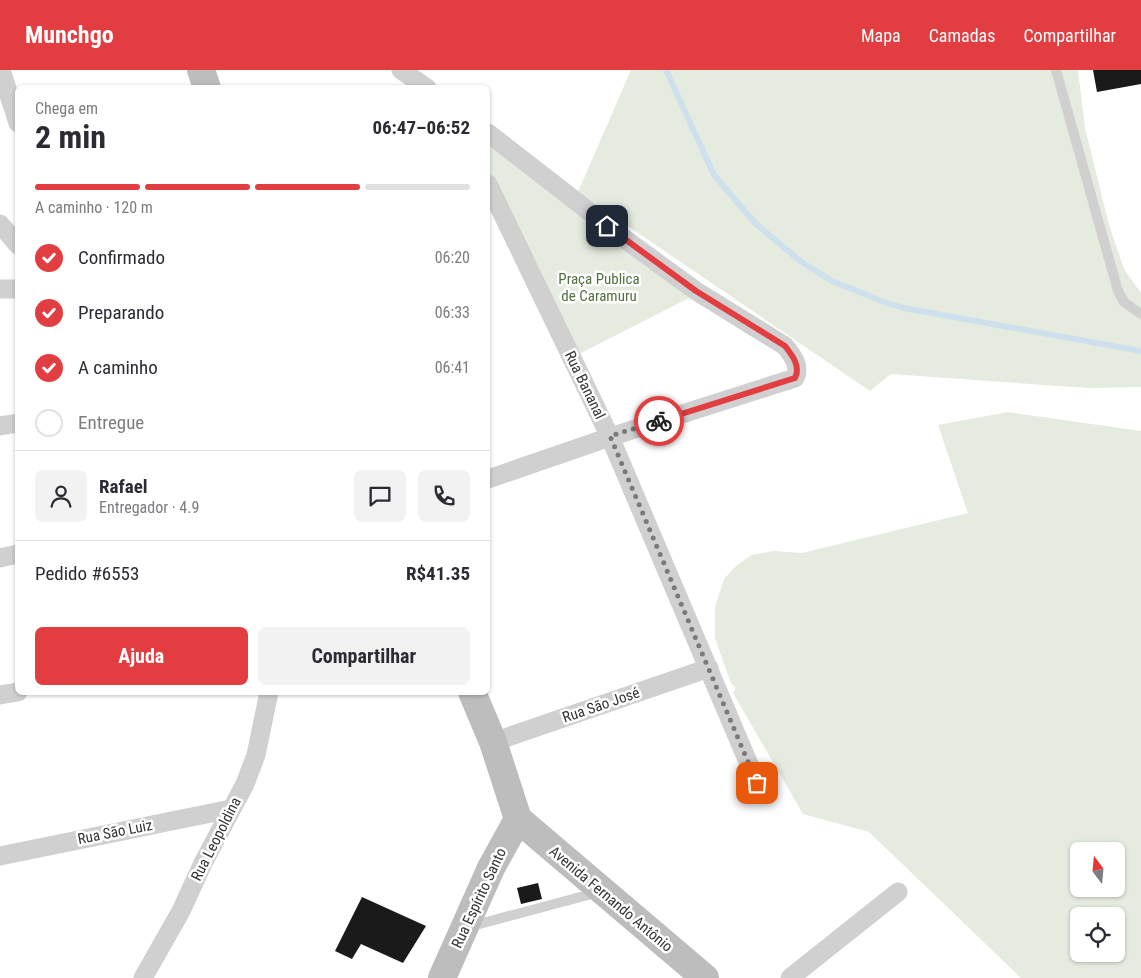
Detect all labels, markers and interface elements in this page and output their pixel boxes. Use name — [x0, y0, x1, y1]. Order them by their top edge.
text: Munchgo — [25, 21, 114, 49]
text: Mapa — [861, 25, 901, 46]
text: Camadas — [929, 25, 995, 46]
text: Compartilhar — [1023, 25, 1116, 46]
text: Chega em — [35, 99, 98, 118]
text: 06:47–06:52 — [372, 116, 470, 139]
text: 2 min — [35, 118, 106, 156]
text: A caminho · 120 m — [35, 198, 153, 217]
pin — [586, 205, 628, 247]
icon: home — [593, 212, 621, 240]
icon: check — [35, 244, 63, 272]
text: Confirmado — [78, 246, 165, 269]
text: 06:20 — [435, 248, 470, 267]
park label: Praça Publica de Caramuru — [558, 270, 640, 305]
icon: check — [35, 299, 63, 327]
text: Preparando — [78, 301, 164, 324]
text: 06:33 — [435, 303, 470, 322]
street label: Rua Bananal — [561, 348, 609, 422]
icon: check — [35, 354, 63, 382]
text: A caminho — [78, 356, 158, 379]
text: 06:41 — [435, 358, 470, 377]
courier — [634, 396, 684, 446]
icon: bike — [645, 407, 673, 435]
text: Entregue — [78, 411, 144, 434]
button: person — [35, 470, 87, 522]
button: chat — [354, 470, 406, 522]
button: phone — [418, 470, 470, 522]
text: Rafael — [99, 475, 148, 498]
text: Entregador · 4.9 — [99, 498, 199, 517]
text: Pedido #6553 — [35, 562, 139, 585]
text: R$41.35 — [406, 562, 470, 585]
button: Ajuda — [35, 627, 248, 685]
button: Compartilhar — [258, 627, 470, 685]
street label: Rua São José — [560, 683, 642, 727]
pin — [736, 762, 778, 804]
icon: bag — [743, 769, 771, 797]
street label: Rua Leopoldina — [187, 794, 245, 884]
street label: Rua São Luiz — [76, 816, 154, 848]
street label: Avenida Fernando Antônio — [546, 842, 676, 956]
north arrow — [1070, 842, 1125, 898]
map controls — [1070, 842, 1125, 962]
street label: Rua Espírito Santo — [448, 845, 510, 951]
button: locate — [1070, 907, 1125, 962]

